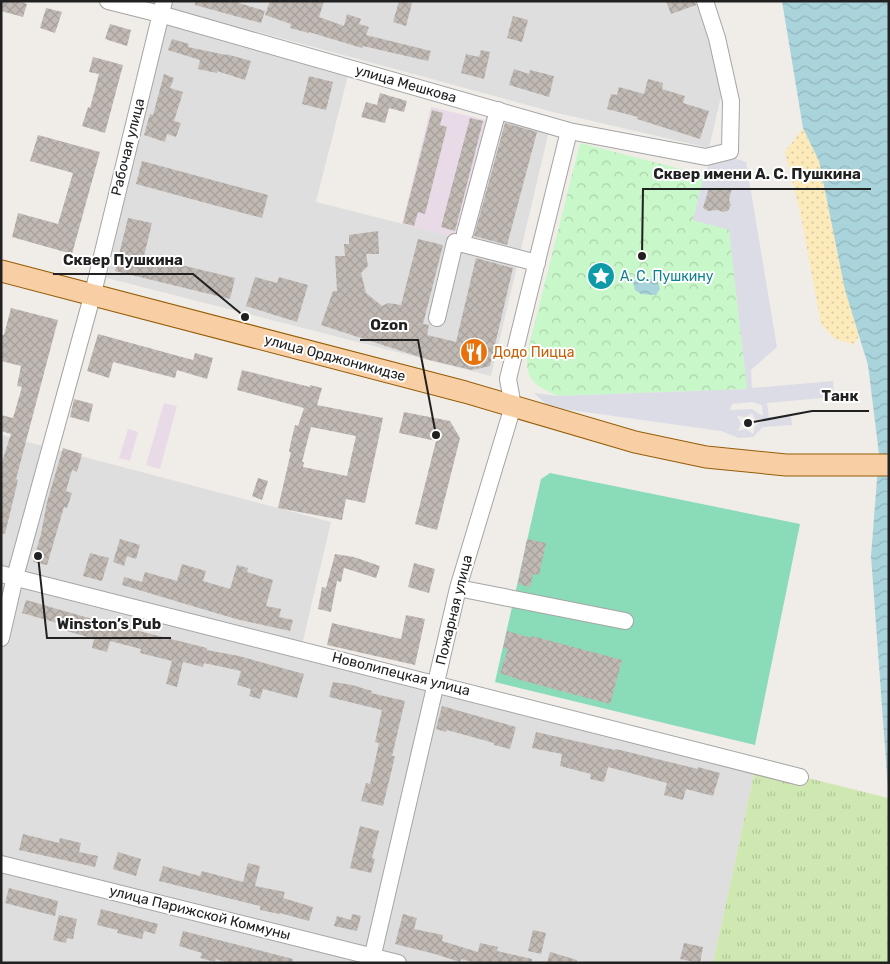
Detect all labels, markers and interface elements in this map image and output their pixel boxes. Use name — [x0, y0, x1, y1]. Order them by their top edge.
street label: улица Мешкова — [353, 61, 459, 107]
street label: Рабочая улица — [108, 97, 148, 197]
callout: Сквер имени А. С. Пушкина — [643, 159, 871, 189]
text: Сквер имени А. С. Пушкина — [653, 165, 861, 183]
callout: Сквер Пушкина — [53, 244, 193, 274]
text: Сквер Пушкина — [63, 251, 183, 269]
place icon: А. С. Пушкину — [586, 261, 616, 291]
place label: А. С. Пушкину — [620, 268, 714, 285]
callout: Ozon — [360, 310, 418, 340]
text: Ozon — [370, 316, 408, 334]
street label: улица Орджоникидзе — [262, 331, 408, 385]
restaurant icon: Додо Пицца — [459, 337, 489, 367]
place label: Додо Пицца — [493, 344, 574, 361]
callout: Танк — [812, 381, 869, 411]
text: Танк — [822, 387, 858, 405]
street label: Пожарная улица — [432, 553, 476, 667]
callout: Winston’s Pub — [47, 608, 171, 638]
text: Winston’s Pub — [57, 615, 161, 633]
street label: Новолипецкая улица — [330, 649, 472, 699]
street label: улица Парижской Коммуны — [108, 882, 292, 944]

